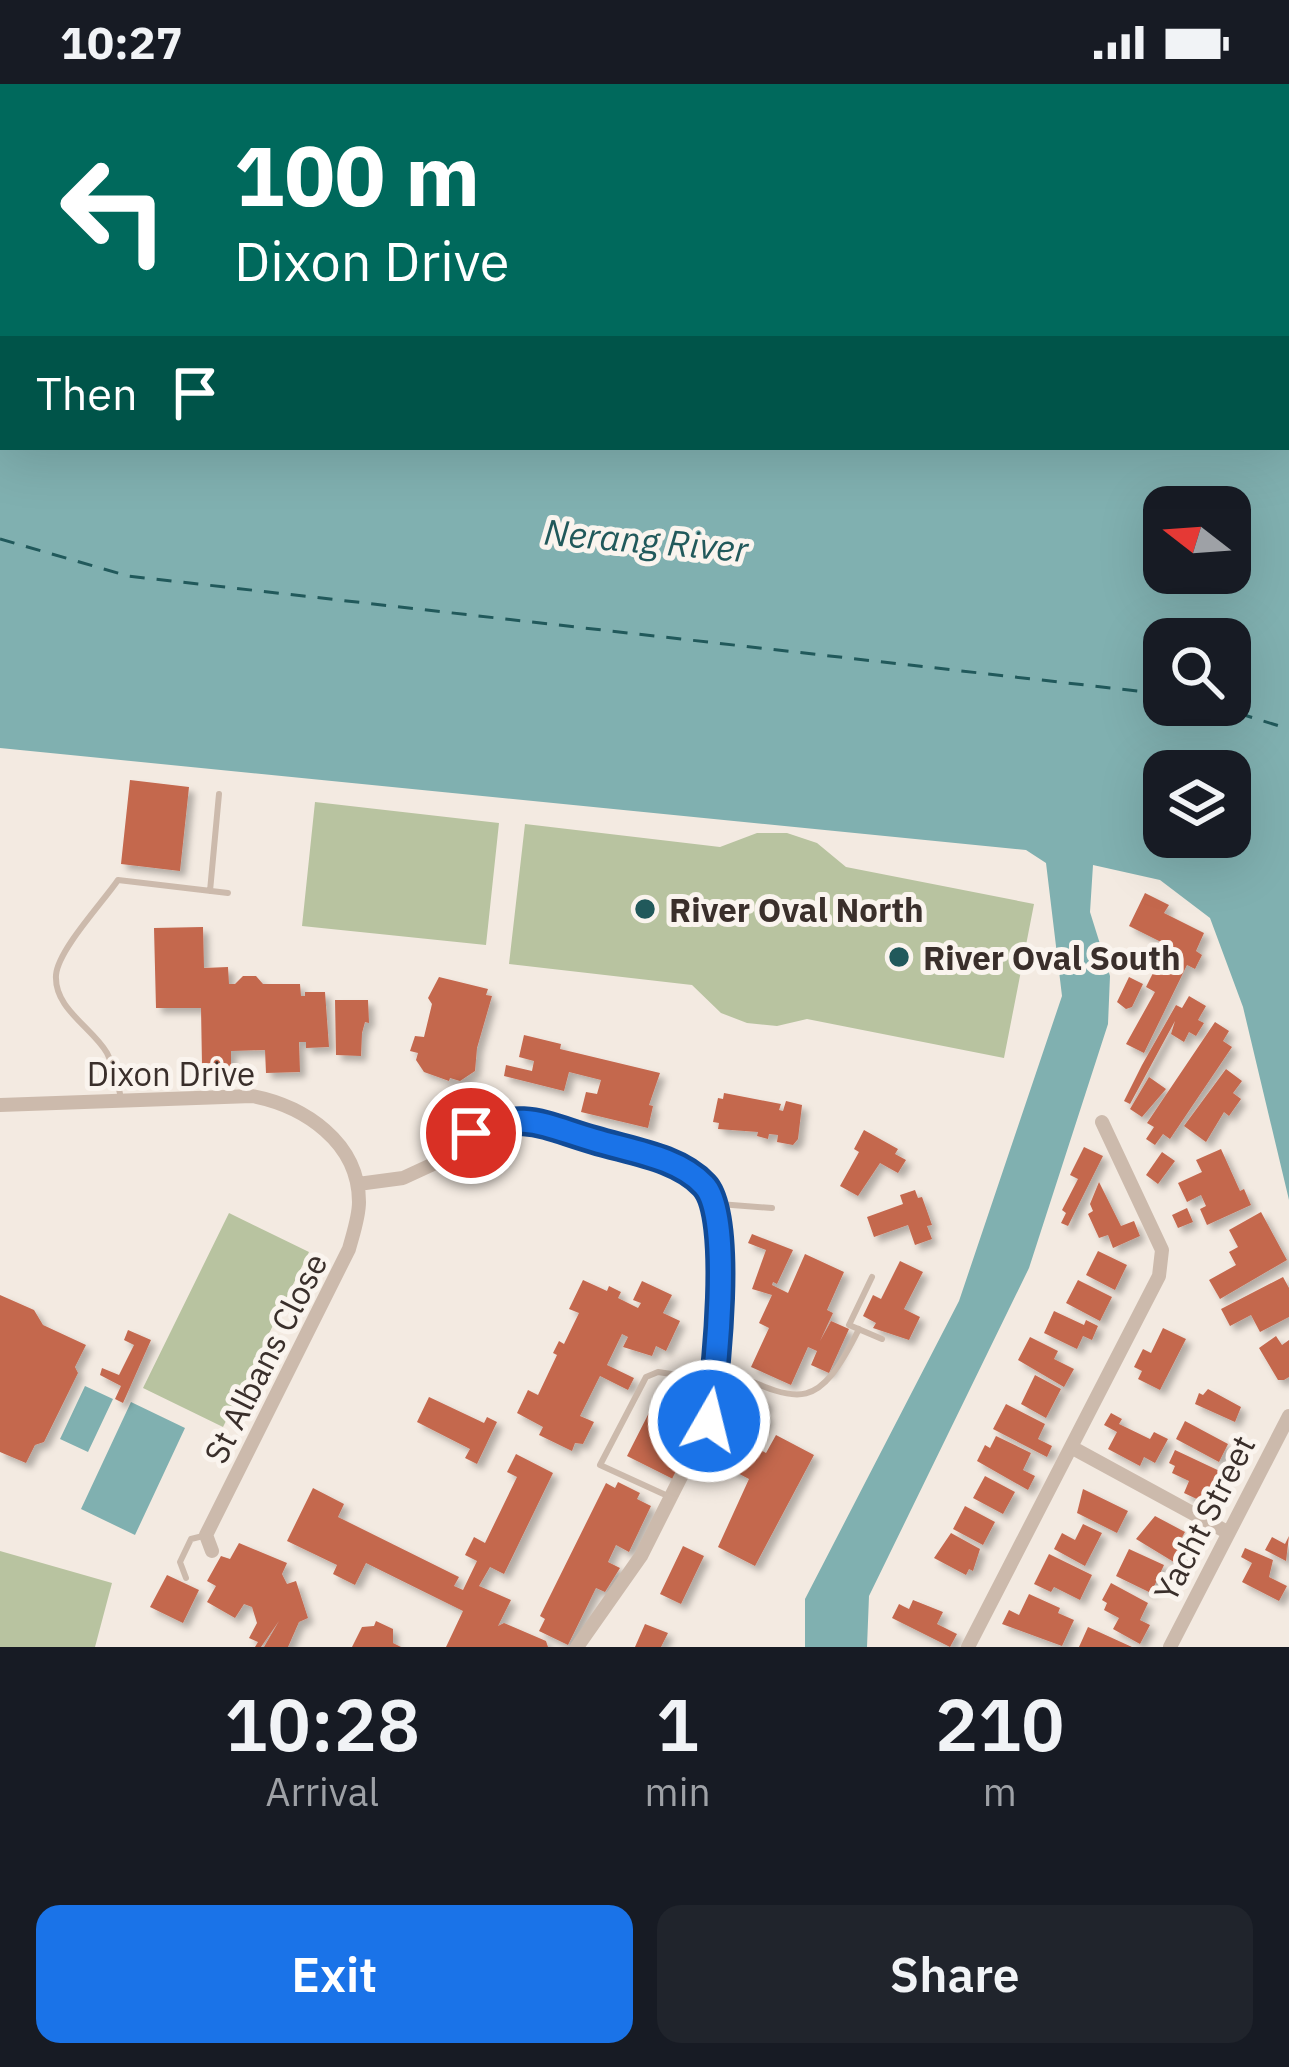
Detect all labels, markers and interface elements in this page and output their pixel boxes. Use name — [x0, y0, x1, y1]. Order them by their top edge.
text: 10:27 — [60, 13, 183, 71]
text: 100 m — [234, 120, 480, 229]
icon: left — [36, 132, 192, 288]
text: Dixon Drive — [234, 226, 509, 296]
icon: arrive — [162, 360, 228, 426]
text: Then — [36, 364, 138, 422]
north arrow — [1143, 486, 1251, 594]
map controls — [1143, 486, 1251, 858]
water label: Nerang River — [542, 508, 751, 572]
button: search — [1143, 618, 1251, 726]
button: layers — [1143, 750, 1251, 858]
place label: River Oval North — [669, 888, 924, 931]
marker: River Oval North — [632, 896, 658, 922]
place label: River Oval South — [923, 936, 1181, 979]
marker: River Oval South — [886, 944, 912, 970]
street label: Dixon Drive — [87, 1052, 255, 1095]
pin — [420, 1082, 522, 1184]
icon: arrive — [438, 1100, 504, 1166]
street label: St Albans Close — [194, 1246, 336, 1470]
position arrow — [646, 1358, 772, 1484]
street label: Yacht Street — [1144, 1428, 1264, 1608]
text: 10:28 — [224, 1677, 420, 1771]
text: 1 — [656, 1677, 699, 1771]
text: 210 — [935, 1677, 1065, 1771]
text: Arrival — [265, 1766, 379, 1817]
text: min — [645, 1766, 711, 1817]
text: m — [983, 1766, 1017, 1817]
button: Exit — [36, 1905, 633, 2043]
button: Share — [657, 1905, 1253, 2043]

